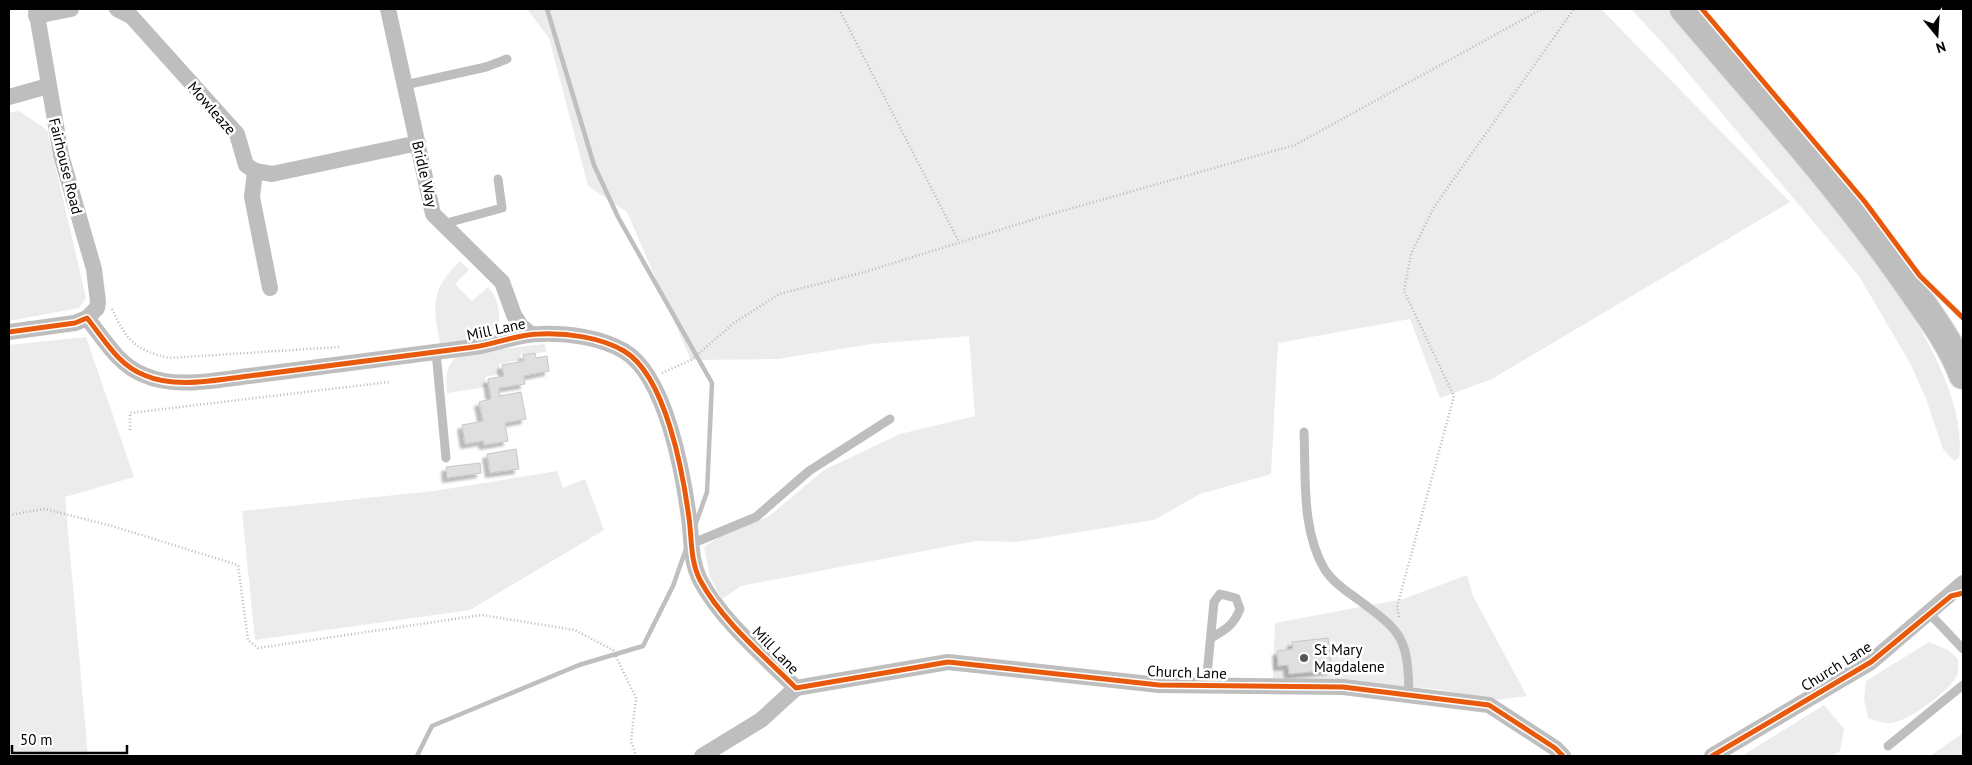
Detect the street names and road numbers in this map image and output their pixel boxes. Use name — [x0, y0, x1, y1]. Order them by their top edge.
street label: Mowleaze — [184, 78, 240, 138]
street label: Fairhouse Road — [45, 116, 87, 216]
street label: Bridle Way — [408, 139, 442, 209]
street label: Mill Lane — [465, 314, 527, 344]
street label: Mill Lane — [749, 622, 803, 678]
street label: Church Lane — [1797, 637, 1875, 695]
street label: Church Lane — [1147, 661, 1227, 683]

